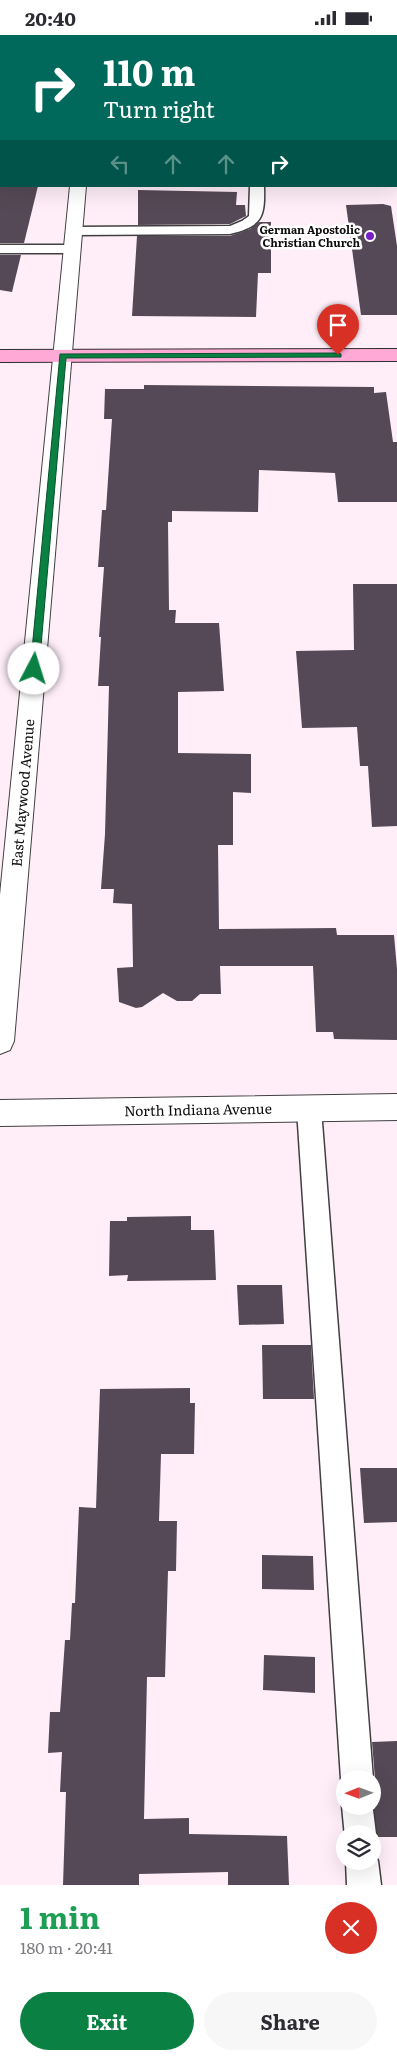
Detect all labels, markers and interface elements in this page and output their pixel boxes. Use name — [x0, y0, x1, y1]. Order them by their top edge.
text: 20:40 — [25, 4, 76, 32]
text: 110 m — [103, 45, 195, 97]
icon: right — [20, 55, 85, 120]
text: Turn right — [103, 92, 215, 125]
icon: left — [106, 150, 134, 178]
icon: ahead — [159, 150, 187, 178]
icon: ahead — [212, 150, 240, 178]
icon: right — [265, 150, 293, 178]
place label: German Apostolic Christian Church — [259, 221, 360, 250]
marker: German Apostolic Christian Church — [364, 230, 376, 242]
pin — [317, 304, 359, 355]
icon: arrive — [324, 311, 352, 339]
position arrow — [7, 642, 59, 694]
street label: East Maywood Avenue — [6, 718, 38, 868]
street label: North Indiana Avenue — [124, 1098, 272, 1120]
north arrow — [336, 1770, 381, 1815]
map controls — [336, 1770, 381, 1870]
button: layers — [336, 1825, 381, 1870]
text: 1 min — [20, 1894, 100, 1938]
button: close — [325, 1902, 377, 1954]
text: 180 m · 20:41 — [20, 1935, 113, 1959]
button: Exit — [20, 1992, 194, 2050]
button: Share — [204, 1992, 377, 2050]

